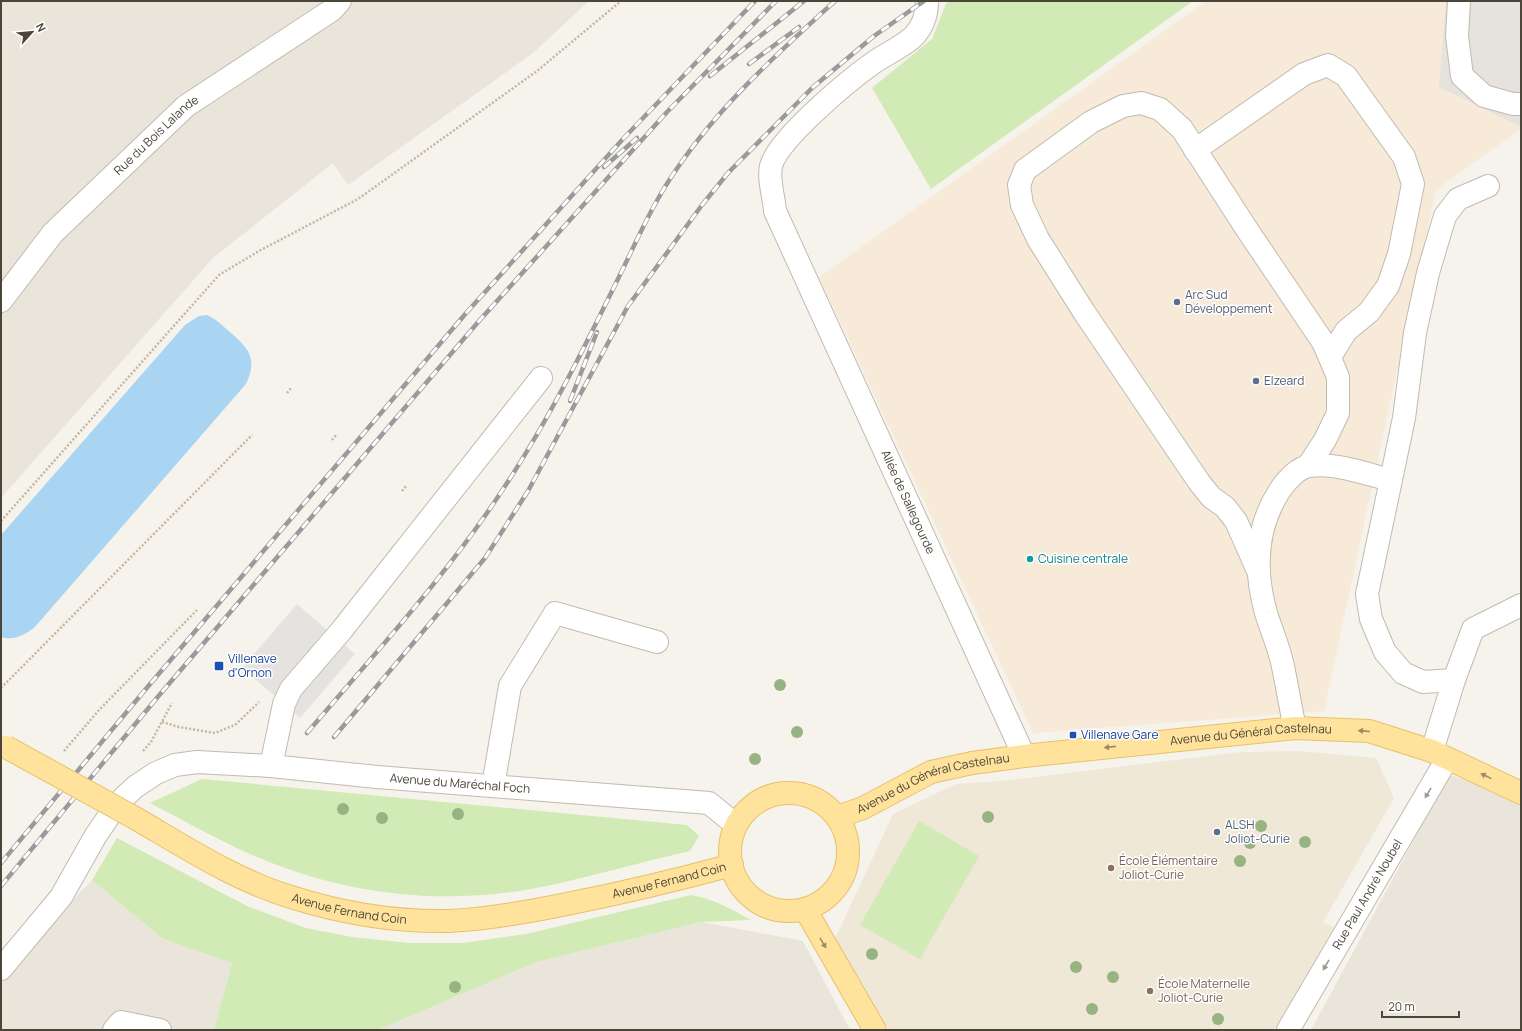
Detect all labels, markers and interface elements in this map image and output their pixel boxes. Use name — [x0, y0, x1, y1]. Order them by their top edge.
north arrow — [12, 12, 52, 52]
text: N — [33, 20, 50, 34]
street label: Rue du Bois Lalande — [110, 91, 202, 179]
place label: Arc Sud Développement — [1185, 286, 1273, 317]
marker: Arc Sud Développement — [1172, 297, 1182, 307]
place label: Elzeard — [1264, 372, 1304, 389]
marker: Elzeard — [1251, 376, 1261, 386]
street label: Allée de Sallegourde — [877, 447, 940, 557]
place label: Cuisine centrale — [1038, 550, 1128, 567]
marker: Cuisine centrale — [1025, 554, 1035, 564]
place label: Villenave d'Ornon — [228, 650, 277, 681]
marker: Villenave d'Ornon — [213, 660, 225, 672]
street label: Avenue du Général Castelnau — [1169, 719, 1332, 749]
place label: Villenave Gare — [1081, 726, 1158, 743]
one-way arrow — [1358, 728, 1370, 735]
marker: Villenave Gare — [1068, 730, 1078, 740]
one-way arrow — [1103, 744, 1116, 751]
street label: Avenue du Général Castelnau — [855, 749, 1011, 817]
street label: Avenue du Maréchal Foch — [389, 769, 531, 797]
one-way arrow — [1480, 773, 1492, 779]
one-way arrow — [1424, 787, 1431, 799]
place label: ALSH Joliot-Curie — [1225, 816, 1290, 847]
marker: ALSH Joliot-Curie — [1212, 827, 1222, 837]
street label: Rue Paul André Noubel — [1328, 836, 1406, 953]
place label: École Élémentaire Joliot-Curie — [1119, 852, 1218, 883]
street label: Avenue Fernand Coin — [610, 858, 728, 902]
marker: École Élémentaire Joliot-Curie — [1106, 863, 1116, 873]
street label: Avenue Fernand Coin — [290, 889, 407, 928]
one-way arrow — [820, 937, 827, 949]
one-way arrow — [1323, 959, 1330, 971]
place label: École Maternelle Joliot-Curie — [1158, 975, 1250, 1006]
marker: École Maternelle Joliot-Curie — [1145, 986, 1155, 996]
scale bar — [1382, 993, 1459, 1019]
text: 20 m — [1388, 998, 1415, 1015]

